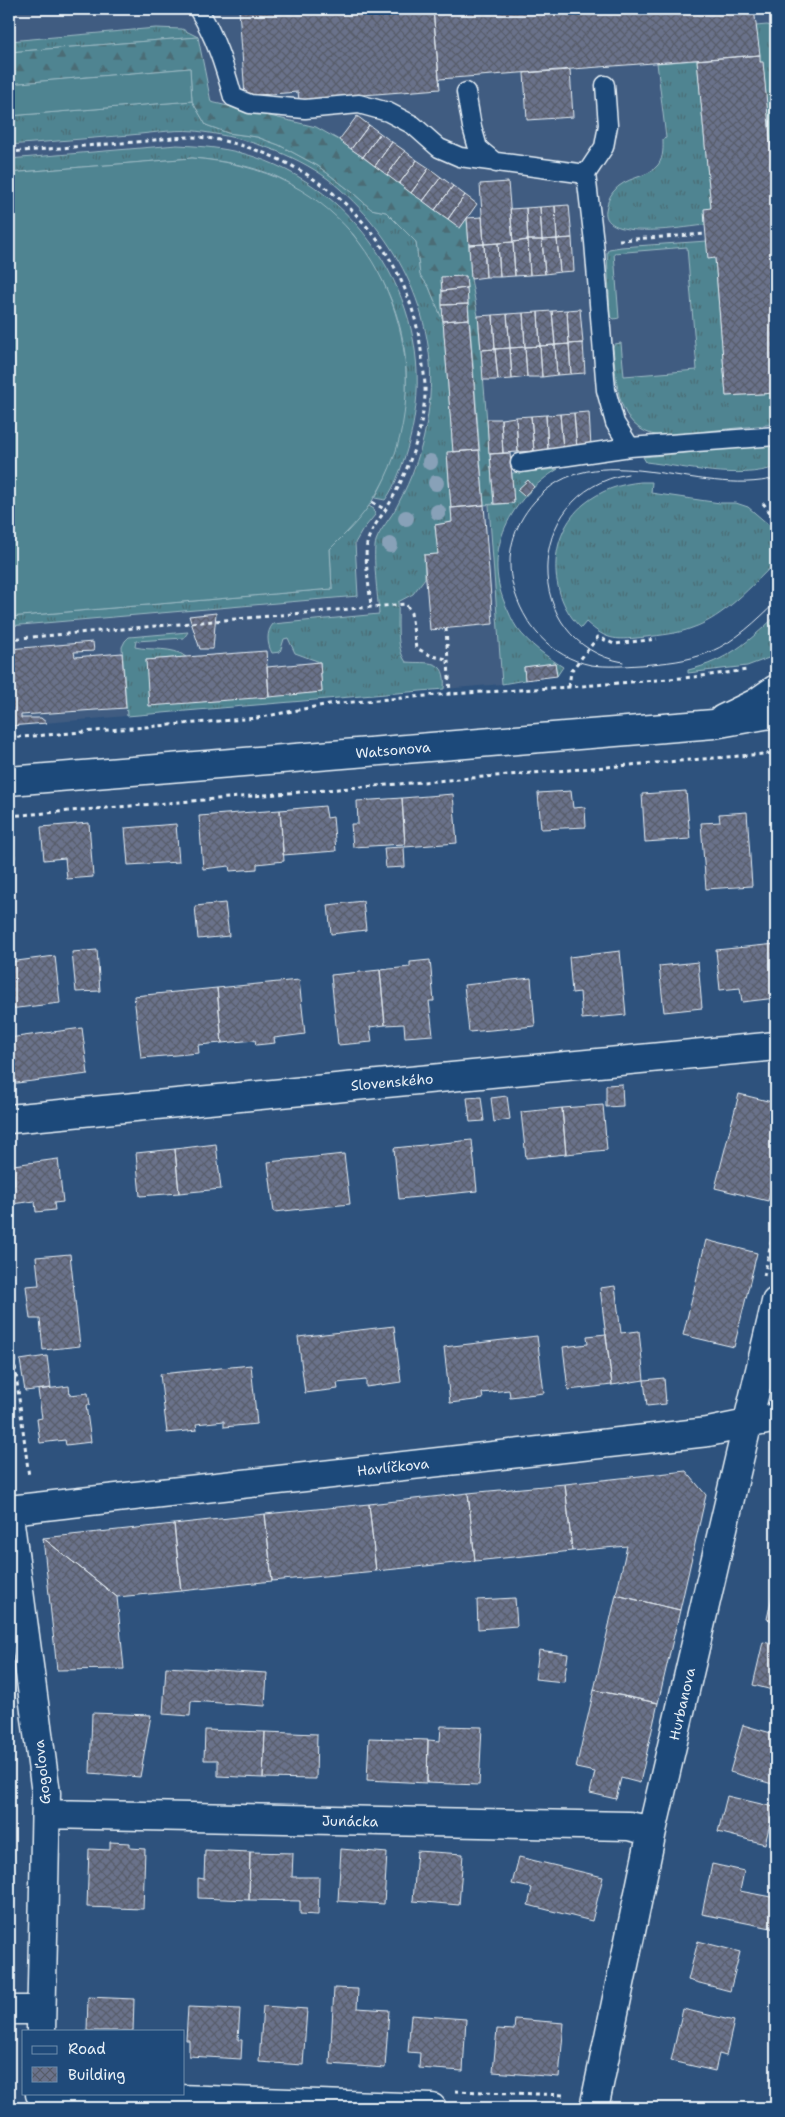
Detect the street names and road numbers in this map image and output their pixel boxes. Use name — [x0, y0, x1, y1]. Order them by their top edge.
street label: Watsonova — [355, 738, 432, 762]
street label: Slovenského — [350, 1069, 434, 1095]
street label: Havlíčkova — [356, 1454, 430, 1480]
street label: Hurbanova — [665, 1666, 699, 1742]
street label: Gogoľova — [30, 1739, 54, 1805]
street label: Junácka — [322, 1812, 379, 1830]

